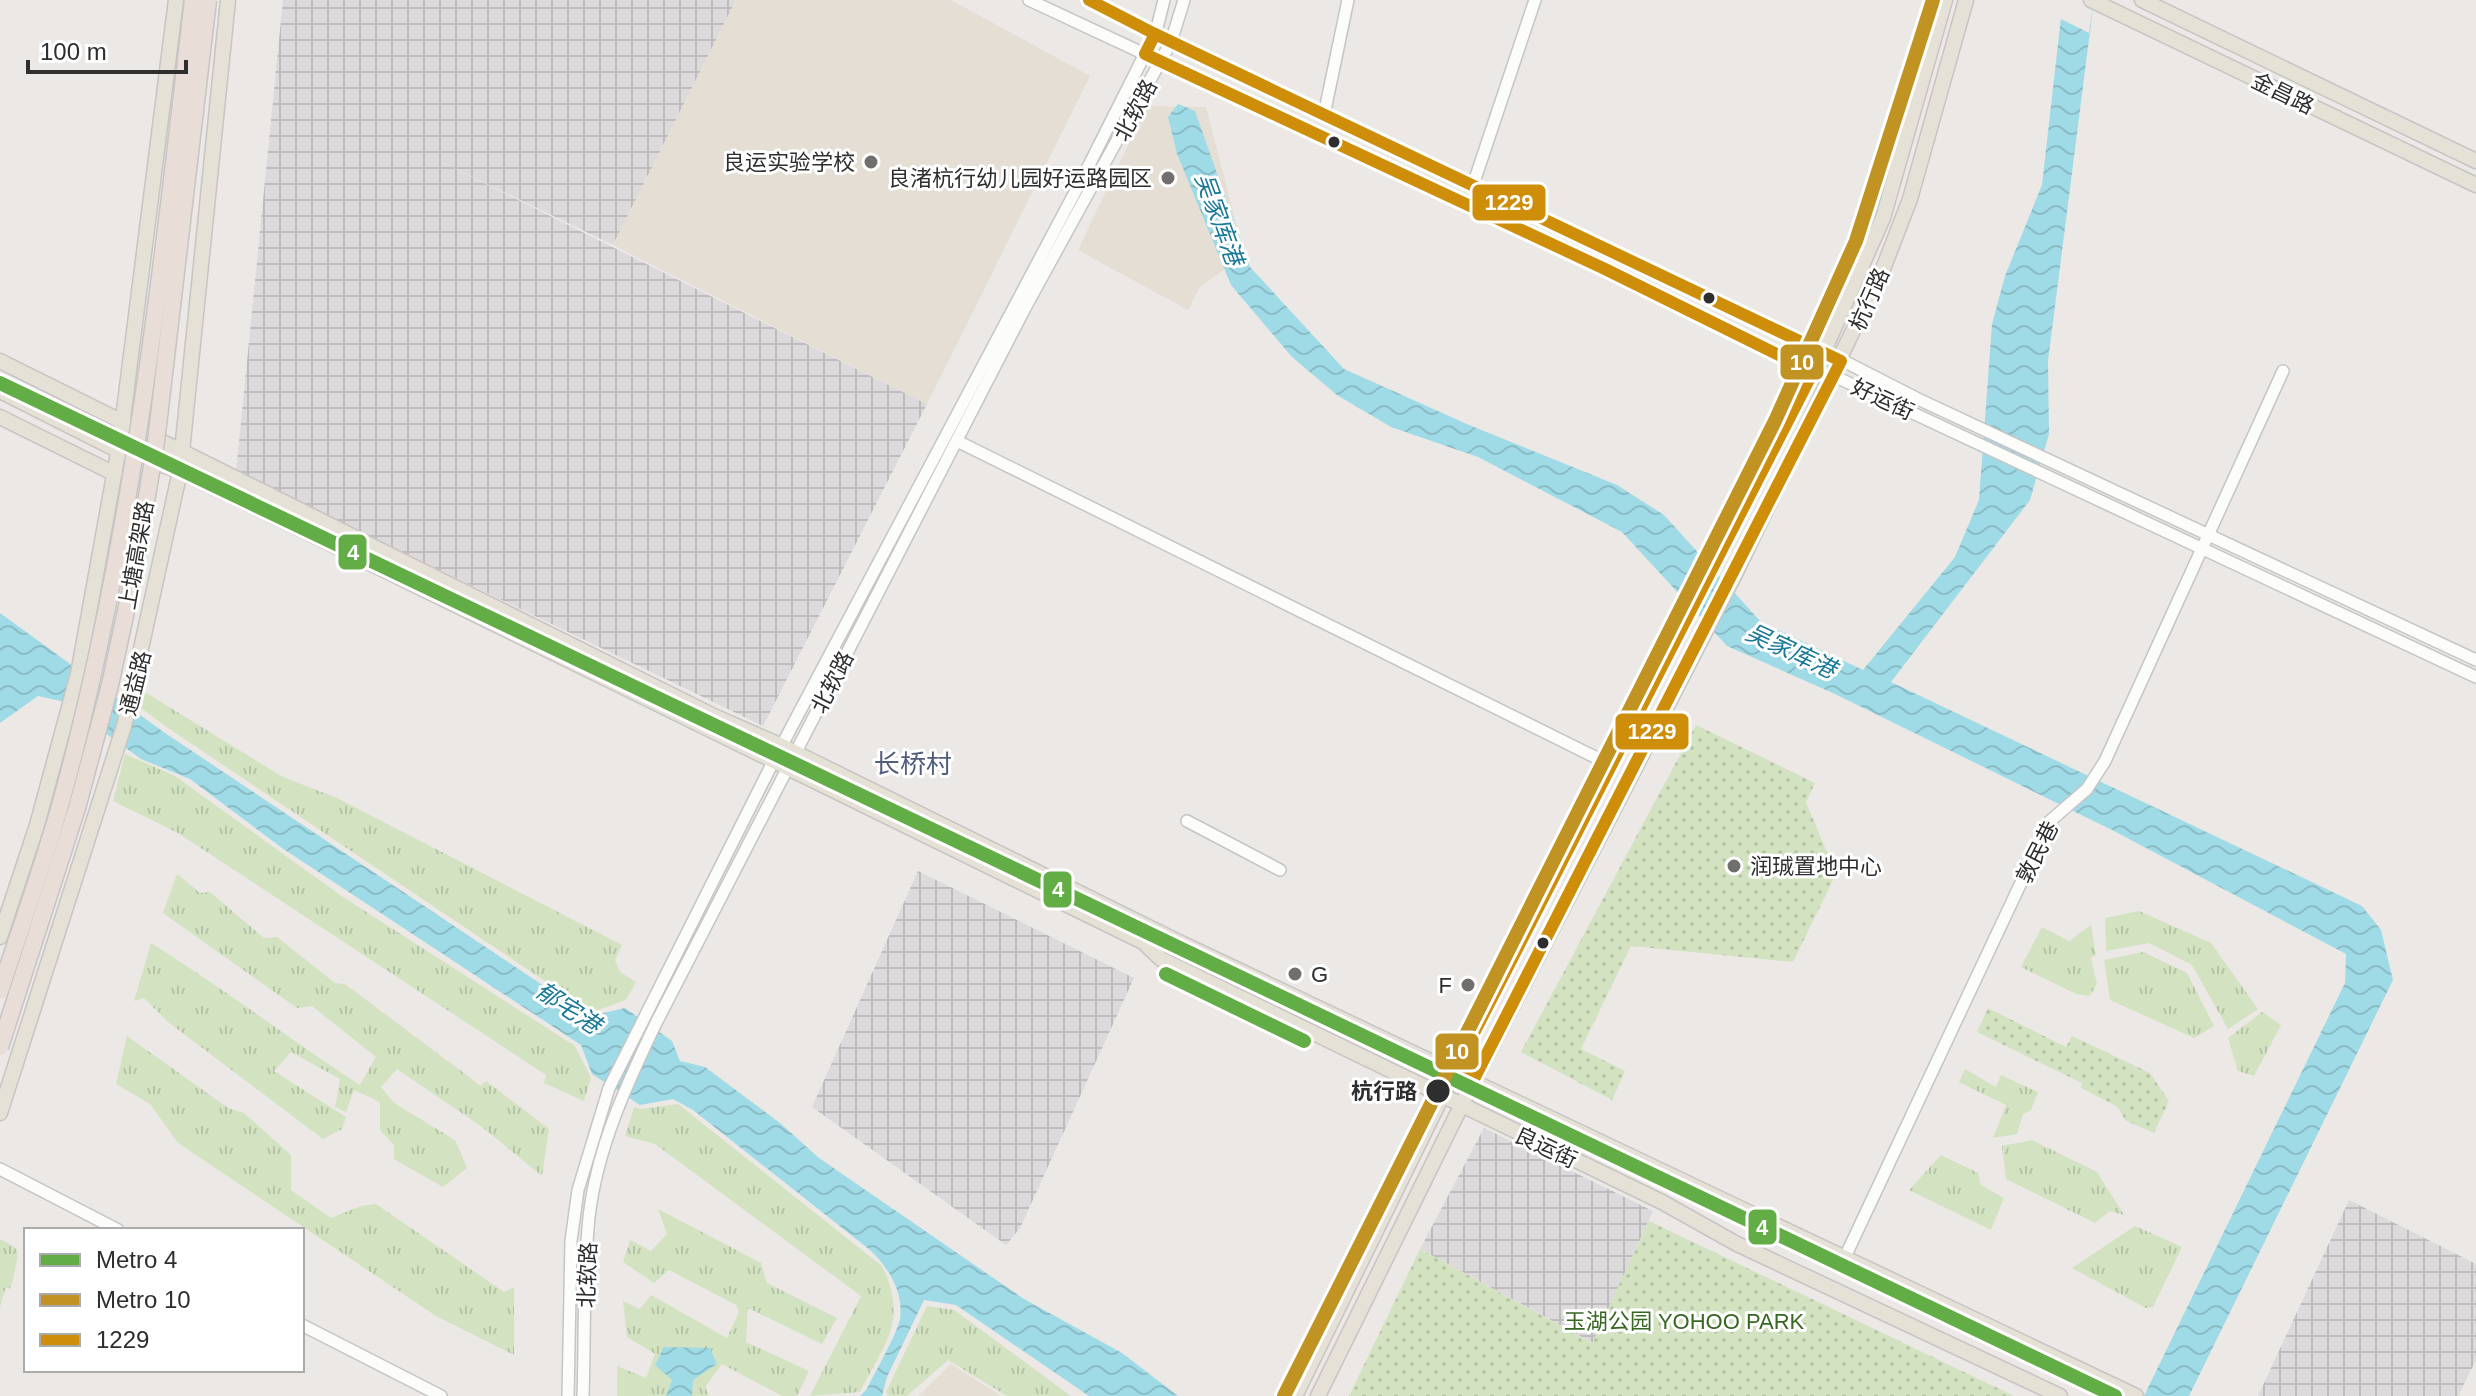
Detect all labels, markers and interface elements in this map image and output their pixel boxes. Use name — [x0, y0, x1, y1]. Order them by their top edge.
scale bar — [28, 24, 186, 74]
text: 100 m — [40, 38, 107, 65]
street label: 金昌路 — [2248, 68, 2318, 119]
street label: 北软路 — [1109, 75, 1162, 145]
unlabelled marker — [1326, 134, 1342, 150]
place label: 良运实验学校 — [723, 150, 855, 175]
marker: 良运实验学校 — [862, 153, 880, 171]
place label: 良渚杭行幼儿园好运路园区 — [888, 166, 1152, 191]
marker: 良渚杭行幼儿园好运路园区 — [1159, 169, 1177, 187]
water label: 吴家库港 — [1190, 169, 1250, 271]
line badge: 1229 — [1471, 183, 1547, 222]
text: 1229 — [1485, 190, 1533, 215]
street label: 杭行路 — [1845, 264, 1894, 334]
unlabelled marker — [1701, 290, 1717, 306]
line badge: 10 — [1779, 343, 1825, 381]
text: 10 — [1790, 350, 1814, 375]
street label: 好运街 — [1848, 374, 1918, 425]
street label: 上塘高架路 — [115, 499, 158, 611]
line badge: 4 — [337, 533, 368, 571]
text: 4 — [347, 540, 360, 565]
water label: 吴家库港 — [1742, 618, 1843, 684]
street label: 北软路 — [806, 647, 859, 717]
street label: 通益路 — [115, 648, 156, 718]
line badge: 1229 — [1614, 712, 1690, 751]
text: 1229 — [1628, 719, 1676, 744]
district label: 长桥村 — [874, 749, 952, 779]
street label: 敦民巷 — [2011, 817, 2064, 887]
place label: 润珹置地中心 — [1750, 854, 1882, 879]
marker: 润珹置地中心 — [1725, 857, 1743, 875]
line badge: 4 — [1042, 870, 1073, 909]
text: 4 — [1052, 877, 1065, 902]
unlabelled marker — [1535, 935, 1551, 951]
place label: G — [1311, 962, 1328, 987]
marker: G — [1286, 965, 1304, 983]
place label: F — [1439, 973, 1452, 998]
water label: 郁宅港 — [531, 976, 608, 1041]
marker: F — [1459, 976, 1477, 994]
line badge: 10 — [1434, 1032, 1480, 1071]
text: 10 — [1445, 1039, 1469, 1064]
marker: 杭行路 — [1424, 1077, 1452, 1105]
place label: 杭行路 — [1351, 1079, 1417, 1104]
street label: 良运街 — [1511, 1122, 1581, 1173]
line badge: 4 — [1747, 1208, 1778, 1246]
text: 4 — [1756, 1215, 1769, 1240]
legend — [24, 1228, 304, 1372]
street label: 北软路 — [574, 1242, 601, 1308]
text: Metro 4 — [96, 1246, 177, 1273]
text: Metro 10 — [96, 1286, 191, 1313]
park label: 玉湖公园 YOHOO PARK — [1564, 1309, 1805, 1334]
text: 1229 — [96, 1326, 149, 1353]

